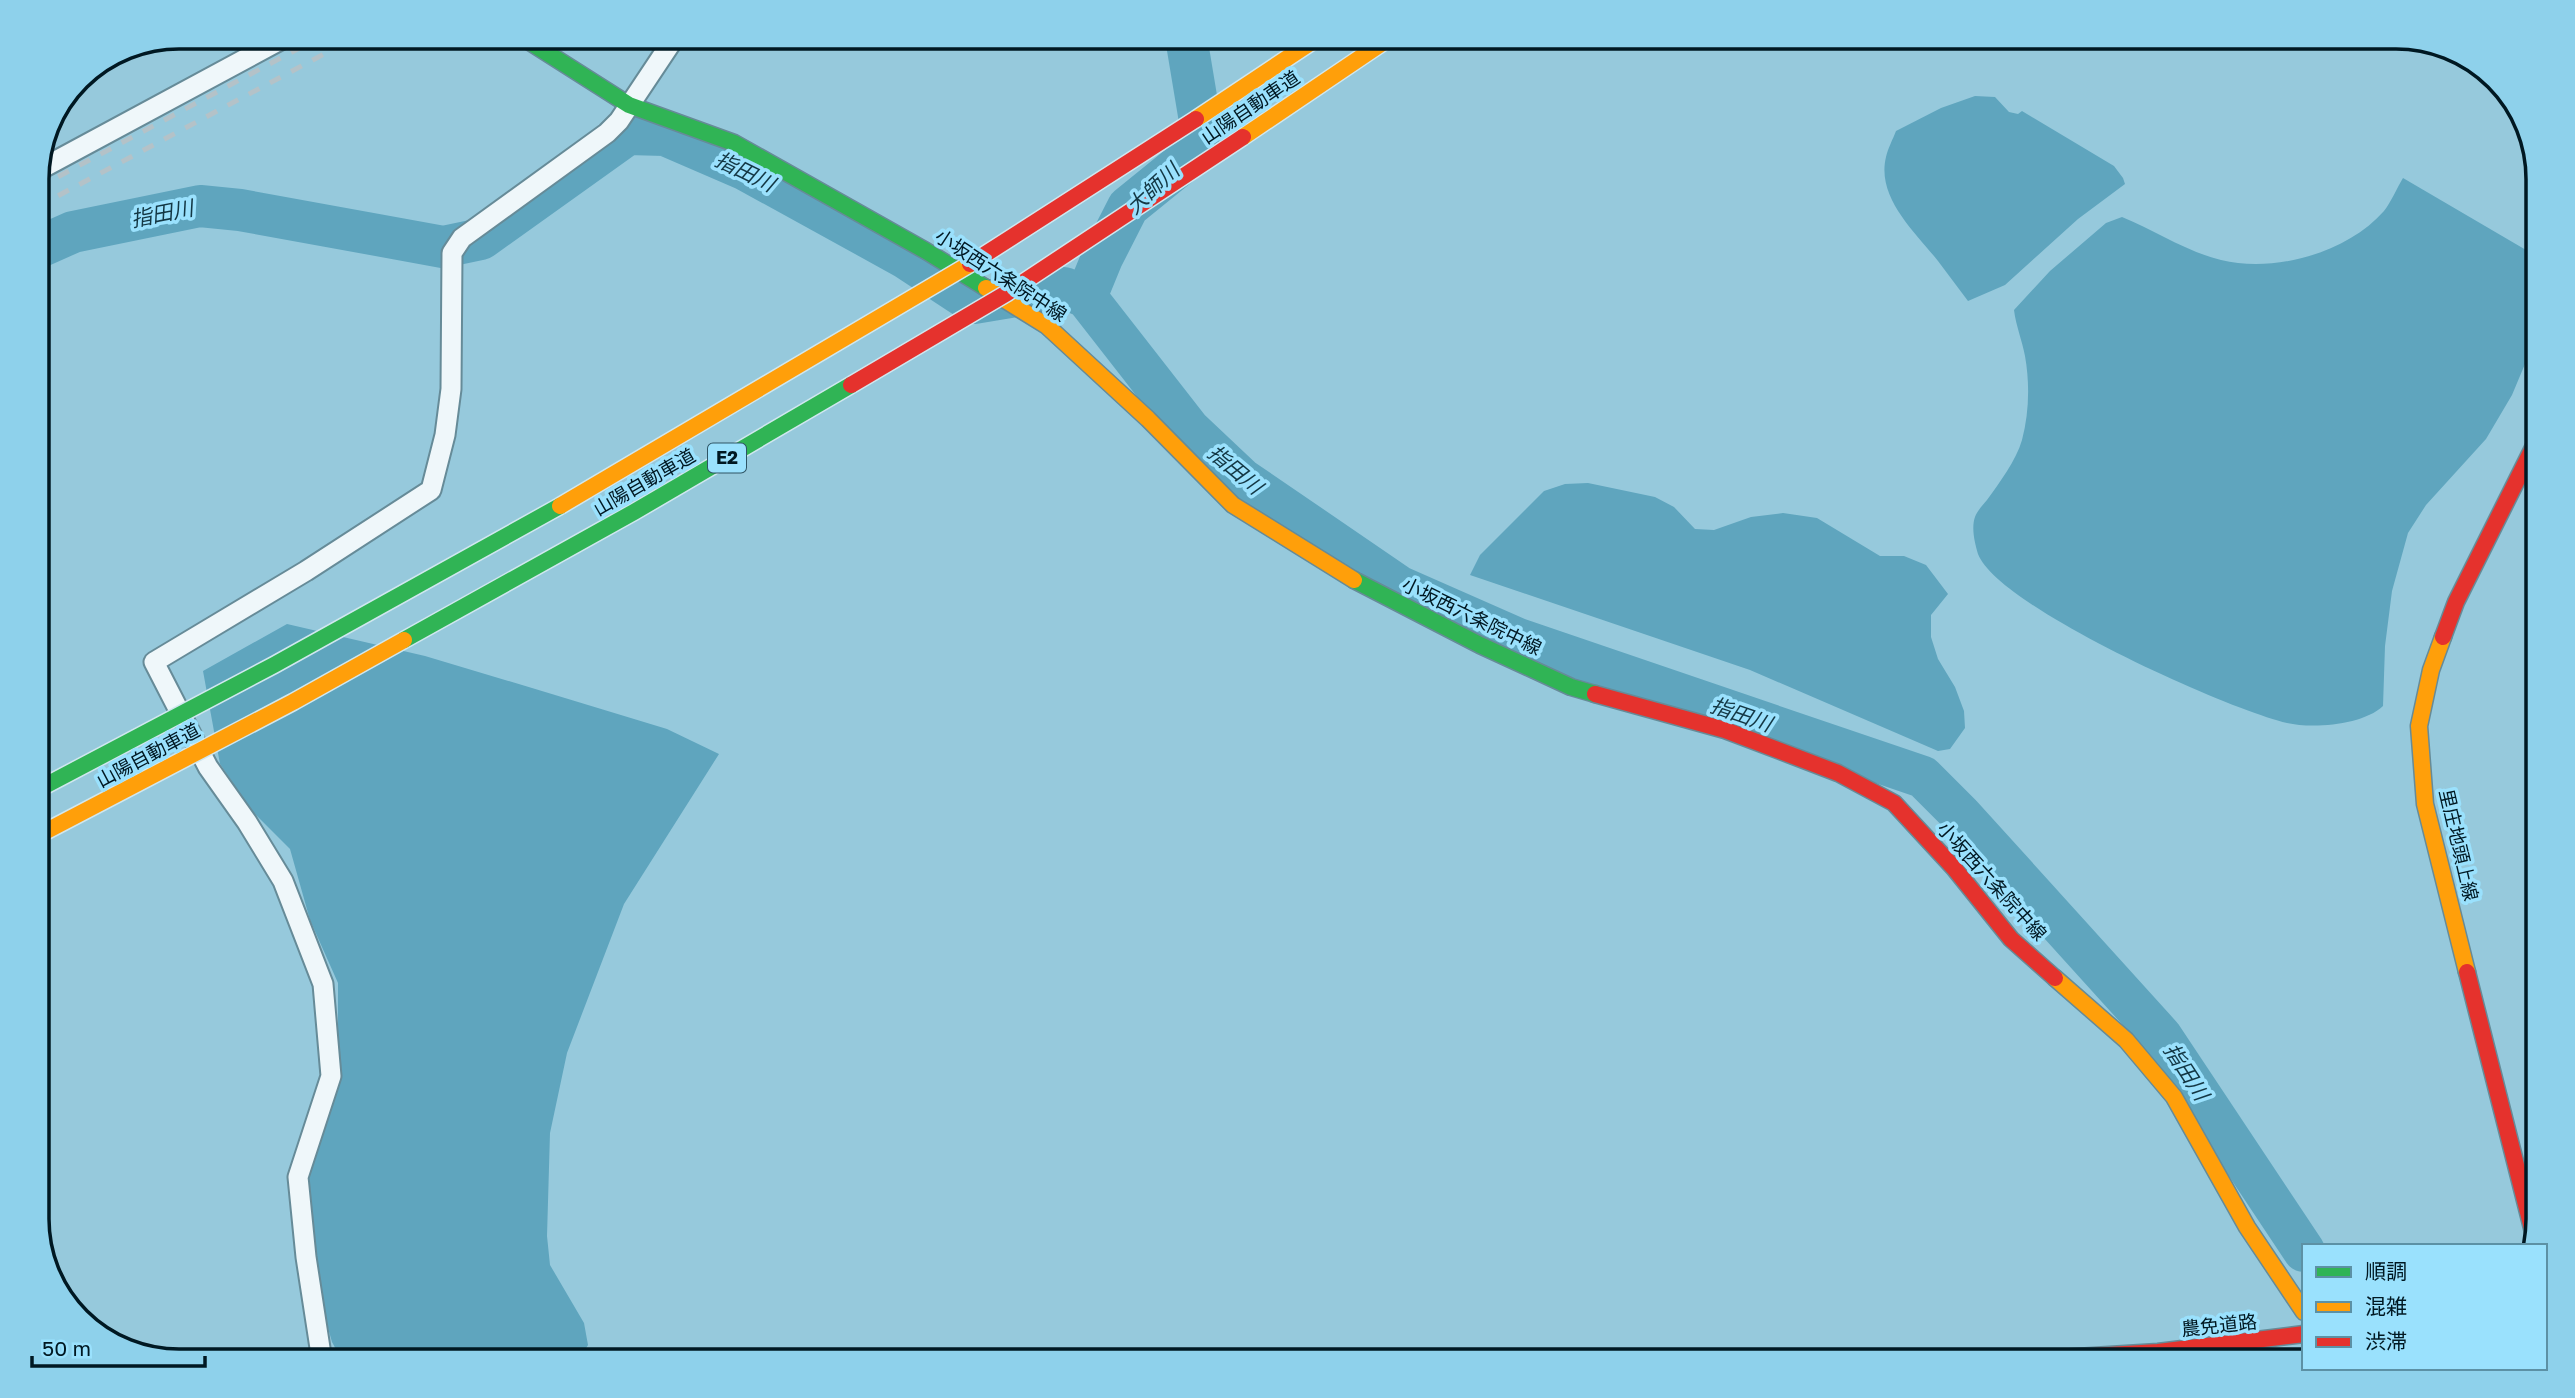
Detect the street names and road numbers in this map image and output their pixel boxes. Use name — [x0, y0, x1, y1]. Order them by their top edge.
street label: 山陽自動車道 — [1196, 65, 1303, 148]
street label: 小坂西六条院中線 — [931, 224, 1071, 326]
street label: 山陽自動車道 — [589, 443, 699, 520]
road number: E2 — [708, 444, 746, 472]
street label: 小坂西六条院中線 — [1399, 572, 1546, 659]
street label: 山陽自動車道 — [92, 718, 203, 791]
street label: 里庄地頭上線 — [2435, 787, 2484, 903]
street label: 小坂西六条院中線 — [1933, 816, 2052, 945]
street label: 農免道路 — [2180, 1309, 2258, 1340]

